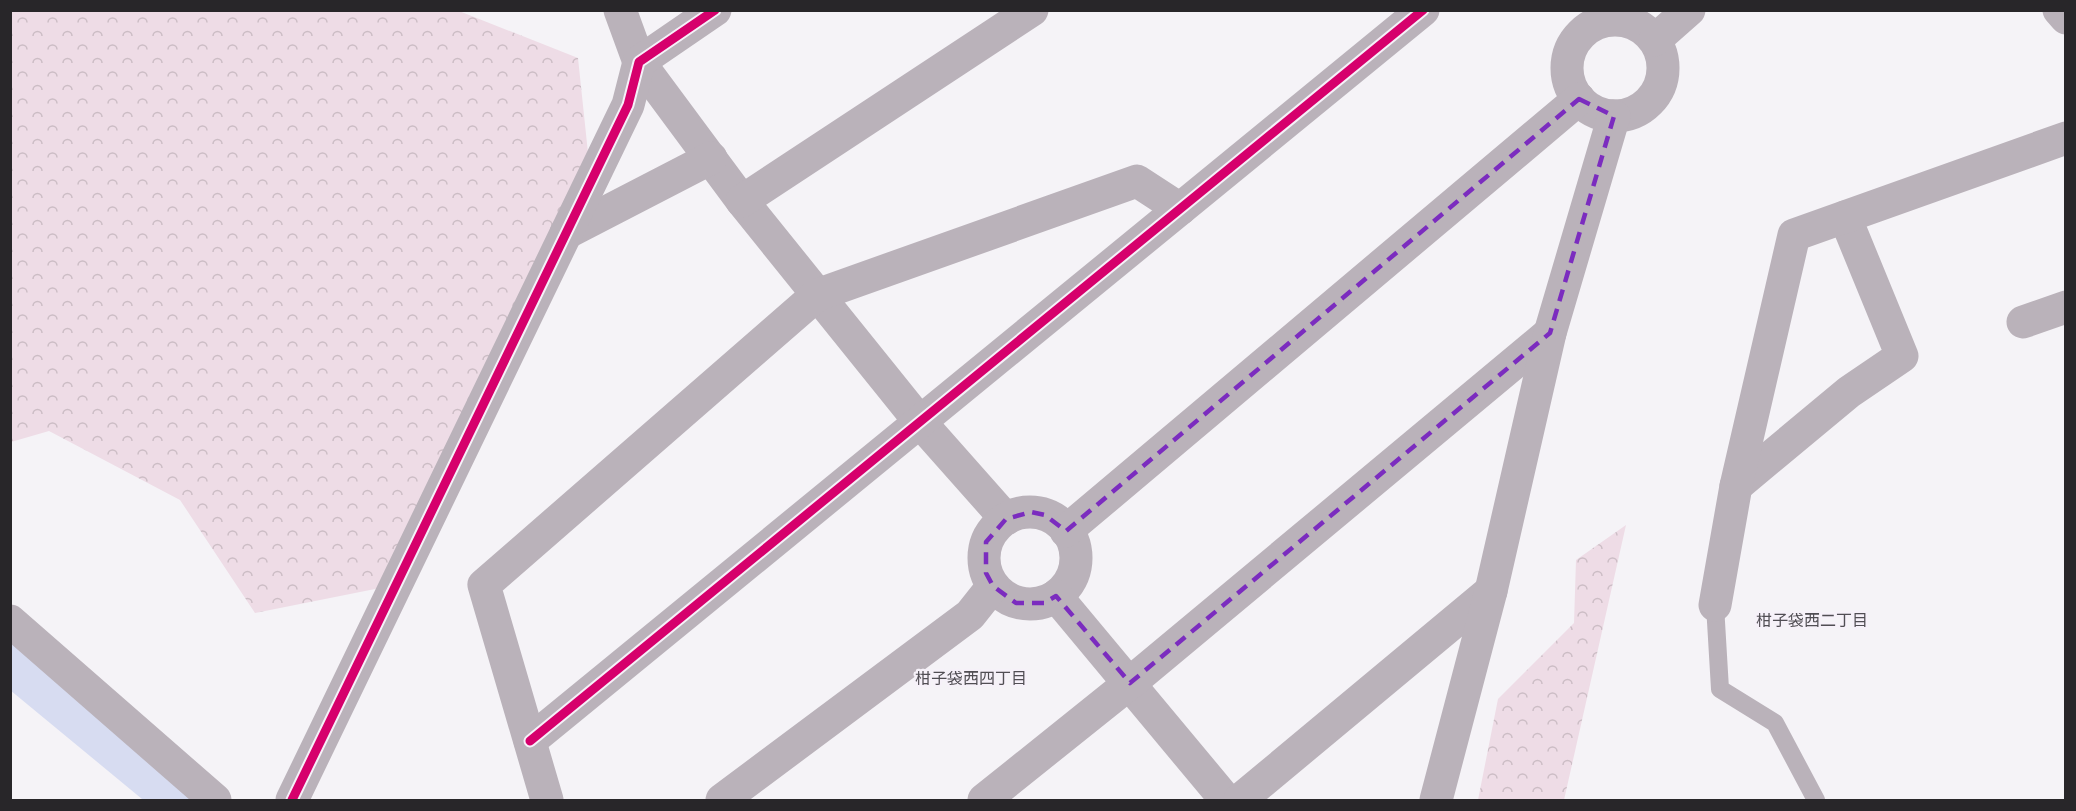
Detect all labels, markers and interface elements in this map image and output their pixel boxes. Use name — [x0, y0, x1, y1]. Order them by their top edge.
district label: 柑子袋西二丁目 — [1756, 610, 1868, 630]
district label: 柑子袋西四丁目 — [915, 668, 1027, 688]

